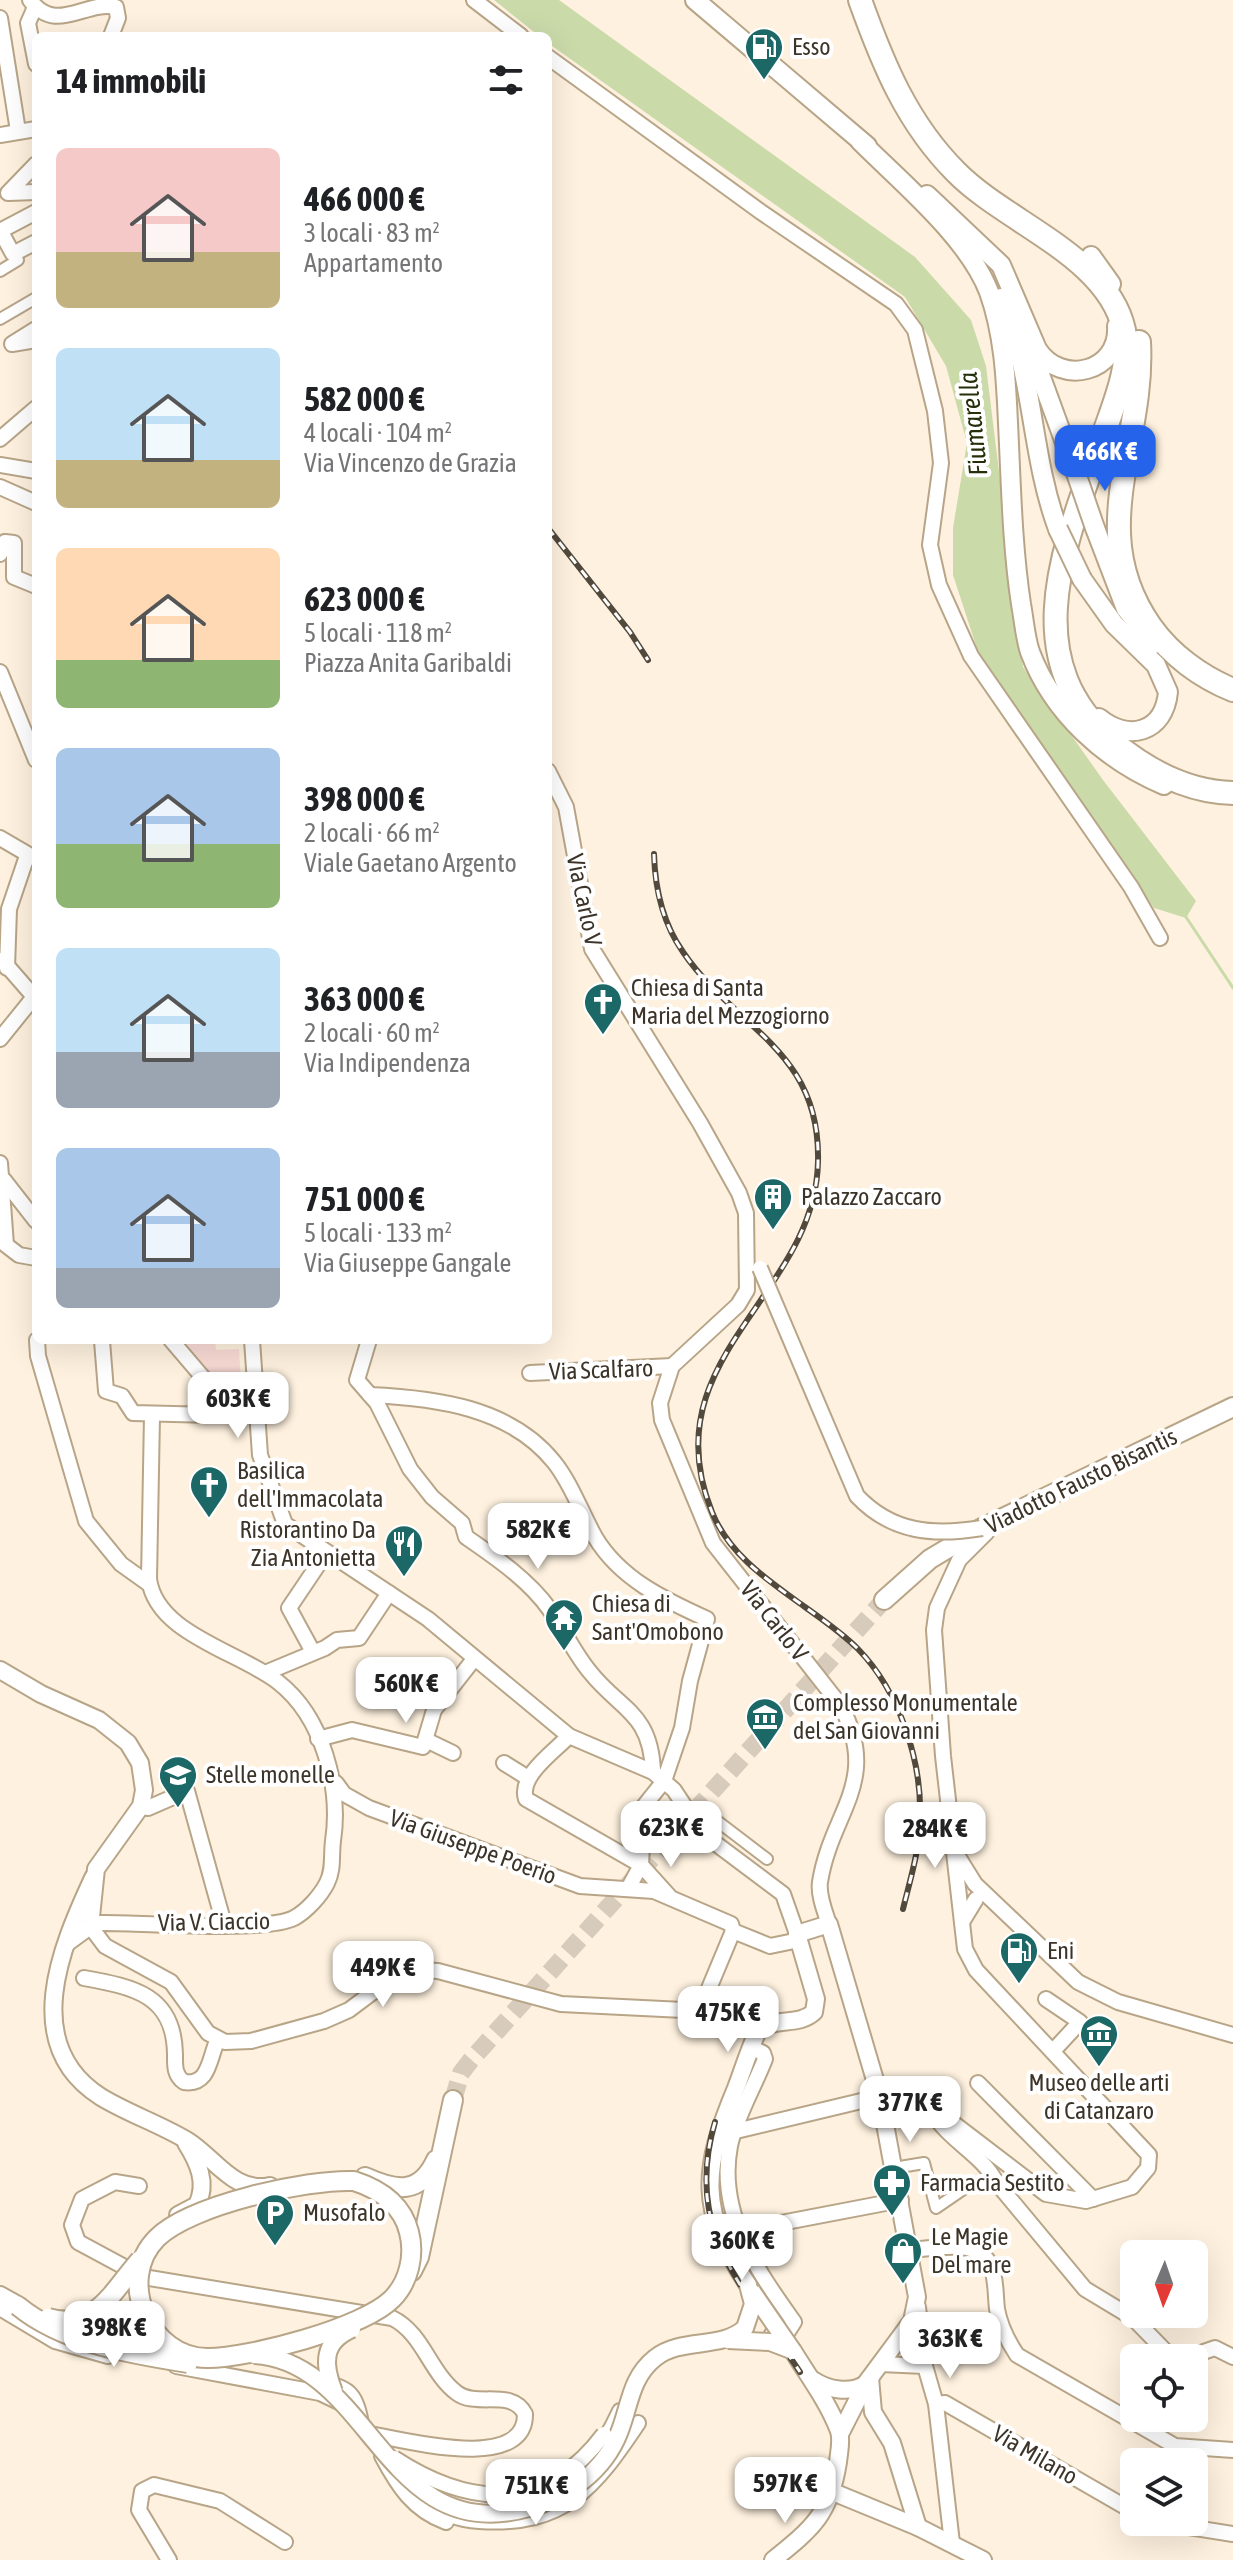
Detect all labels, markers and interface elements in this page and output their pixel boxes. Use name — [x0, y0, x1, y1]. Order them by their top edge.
fuel station icon: Esso — [743, 26, 785, 81]
place label: Esso — [792, 33, 830, 60]
icon: filters — [484, 58, 528, 102]
text: 14 immobili — [56, 61, 206, 100]
text: 466 000 € — [304, 179, 425, 218]
icon: home — [120, 180, 216, 276]
text: 3 locali · 83 m² — [304, 218, 440, 248]
text: Appartamento — [304, 248, 443, 278]
water label: Fiumarella — [953, 371, 993, 477]
text: 582 000 € — [304, 379, 425, 418]
icon: home — [120, 380, 216, 476]
text: 4 locali · 104 m² — [304, 418, 452, 448]
pin: 466K € — [1040, 425, 1170, 493]
text: 466K € — [1073, 436, 1137, 466]
text: Via Vincenzo de Grazia — [304, 448, 517, 478]
text: 623 000 € — [304, 579, 425, 618]
icon: home — [120, 580, 216, 676]
text: 5 locali · 118 m² — [304, 618, 452, 648]
text: Piazza Anita Garibaldi — [304, 648, 512, 678]
text: 398 000 € — [304, 779, 425, 818]
icon: home — [120, 780, 216, 876]
text: 2 locali · 66 m² — [304, 818, 440, 848]
text: Viale Gaetano Argento — [304, 848, 517, 878]
street label: Via Carlo V — [562, 851, 607, 949]
place label: Chiesa di Santa Maria del Mezzogiorno — [631, 974, 830, 1029]
text: 363 000 € — [304, 979, 425, 1018]
icon: home — [120, 980, 216, 1076]
church icon: Chiesa di Santa Maria del Mezzogiorno — [582, 981, 624, 1036]
text: 2 locali · 60 m² — [304, 1018, 440, 1048]
text: Via Indipendenza — [304, 1048, 471, 1078]
building icon: Palazzo Zaccaro — [752, 1176, 794, 1231]
text: 751 000 € — [304, 1179, 425, 1218]
icon: home — [120, 1180, 216, 1276]
place label: Palazzo Zaccaro — [801, 1183, 942, 1210]
text: 5 locali · 133 m² — [304, 1218, 452, 1248]
text: Via Giuseppe Gangale — [304, 1248, 511, 1278]
street label: Via Scalfaro — [548, 1354, 654, 1385]
pin: 603K € — [173, 1372, 303, 1440]
text: 603K € — [206, 1383, 270, 1413]
street label: Viadotto Fausto Bisantis — [980, 1422, 1181, 1539]
place label: Basilica dell'Immacolata — [237, 1457, 384, 1512]
church icon: Basilica dell'Immacolata — [188, 1464, 230, 1519]
pin: 582K € — [473, 1503, 603, 1571]
text: 582K € — [506, 1514, 570, 1544]
place label: Ristorantino Da Zia Antonietta — [239, 1516, 376, 1571]
restaurant icon: Ristorantino Da Zia Antonietta — [383, 1523, 425, 1578]
street label: Via Carlo V — [735, 1576, 814, 1666]
place label: Chiesa di Sant'Omobono — [592, 1590, 724, 1645]
temple icon: Chiesa di Sant'Omobono — [543, 1597, 585, 1652]
pin: 560K € — [341, 1657, 471, 1725]
text: 560K € — [374, 1668, 438, 1698]
place label: Complesso Monumentale del San Giovanni — [793, 1689, 1018, 1744]
museum icon: Complesso Monumentale del San Giovanni — [744, 1696, 786, 1751]
school or university icon: Stelle monelle — [157, 1754, 199, 1809]
place label: Stelle monelle — [206, 1761, 335, 1788]
pin: 623K € — [606, 1801, 736, 1869]
pin: 284K € — [870, 1802, 1000, 1870]
street label: Via Giuseppe Poerio — [386, 1804, 560, 1889]
text: 623K € — [639, 1812, 703, 1842]
text: 284K € — [903, 1813, 967, 1843]
street label: Via V. Ciaccio — [158, 1907, 270, 1936]
fuel station icon: Eni — [998, 1930, 1040, 1985]
place label: Eni — [1047, 1937, 1074, 1964]
pin: 449K € — [318, 1941, 448, 2009]
text: 449K € — [351, 1952, 415, 1982]
pin: 475K € — [663, 1986, 793, 2054]
text: 475K € — [696, 1997, 760, 2027]
museum icon: Museo delle arti di Catanzaro — [1078, 2013, 1120, 2068]
place label: Museo delle arti di Catanzaro — [1029, 2069, 1169, 2124]
pin: 377K € — [845, 2076, 975, 2144]
text: 377K € — [878, 2087, 942, 2117]
pharmacy icon: Farmacia Sestito — [871, 2162, 913, 2217]
place label: Farmacia Sestito — [920, 2169, 1065, 2196]
parking icon: Musofalo — [254, 2192, 296, 2247]
place label: Musofalo — [303, 2199, 386, 2226]
pin: 360K € — [677, 2214, 807, 2282]
place label: Le Magie Del mare — [931, 2223, 1011, 2278]
text: 360K € — [710, 2225, 774, 2255]
shop icon: Le Magie Del mare — [882, 2230, 924, 2285]
north arrow — [1120, 2240, 1208, 2328]
map controls — [1120, 2240, 1208, 2536]
pin: 398K € — [49, 2301, 179, 2369]
text: 398K € — [82, 2312, 146, 2342]
pin: 363K € — [885, 2312, 1015, 2380]
text: 363K € — [918, 2323, 982, 2353]
button: locate — [1120, 2344, 1208, 2432]
street label: Via Milano — [988, 2419, 1083, 2490]
button: layers — [1120, 2448, 1208, 2536]
pin: 597K € — [720, 2457, 850, 2525]
pin: 751K € — [471, 2459, 601, 2527]
text: 597K € — [753, 2468, 817, 2498]
text: 751K € — [504, 2470, 568, 2500]

